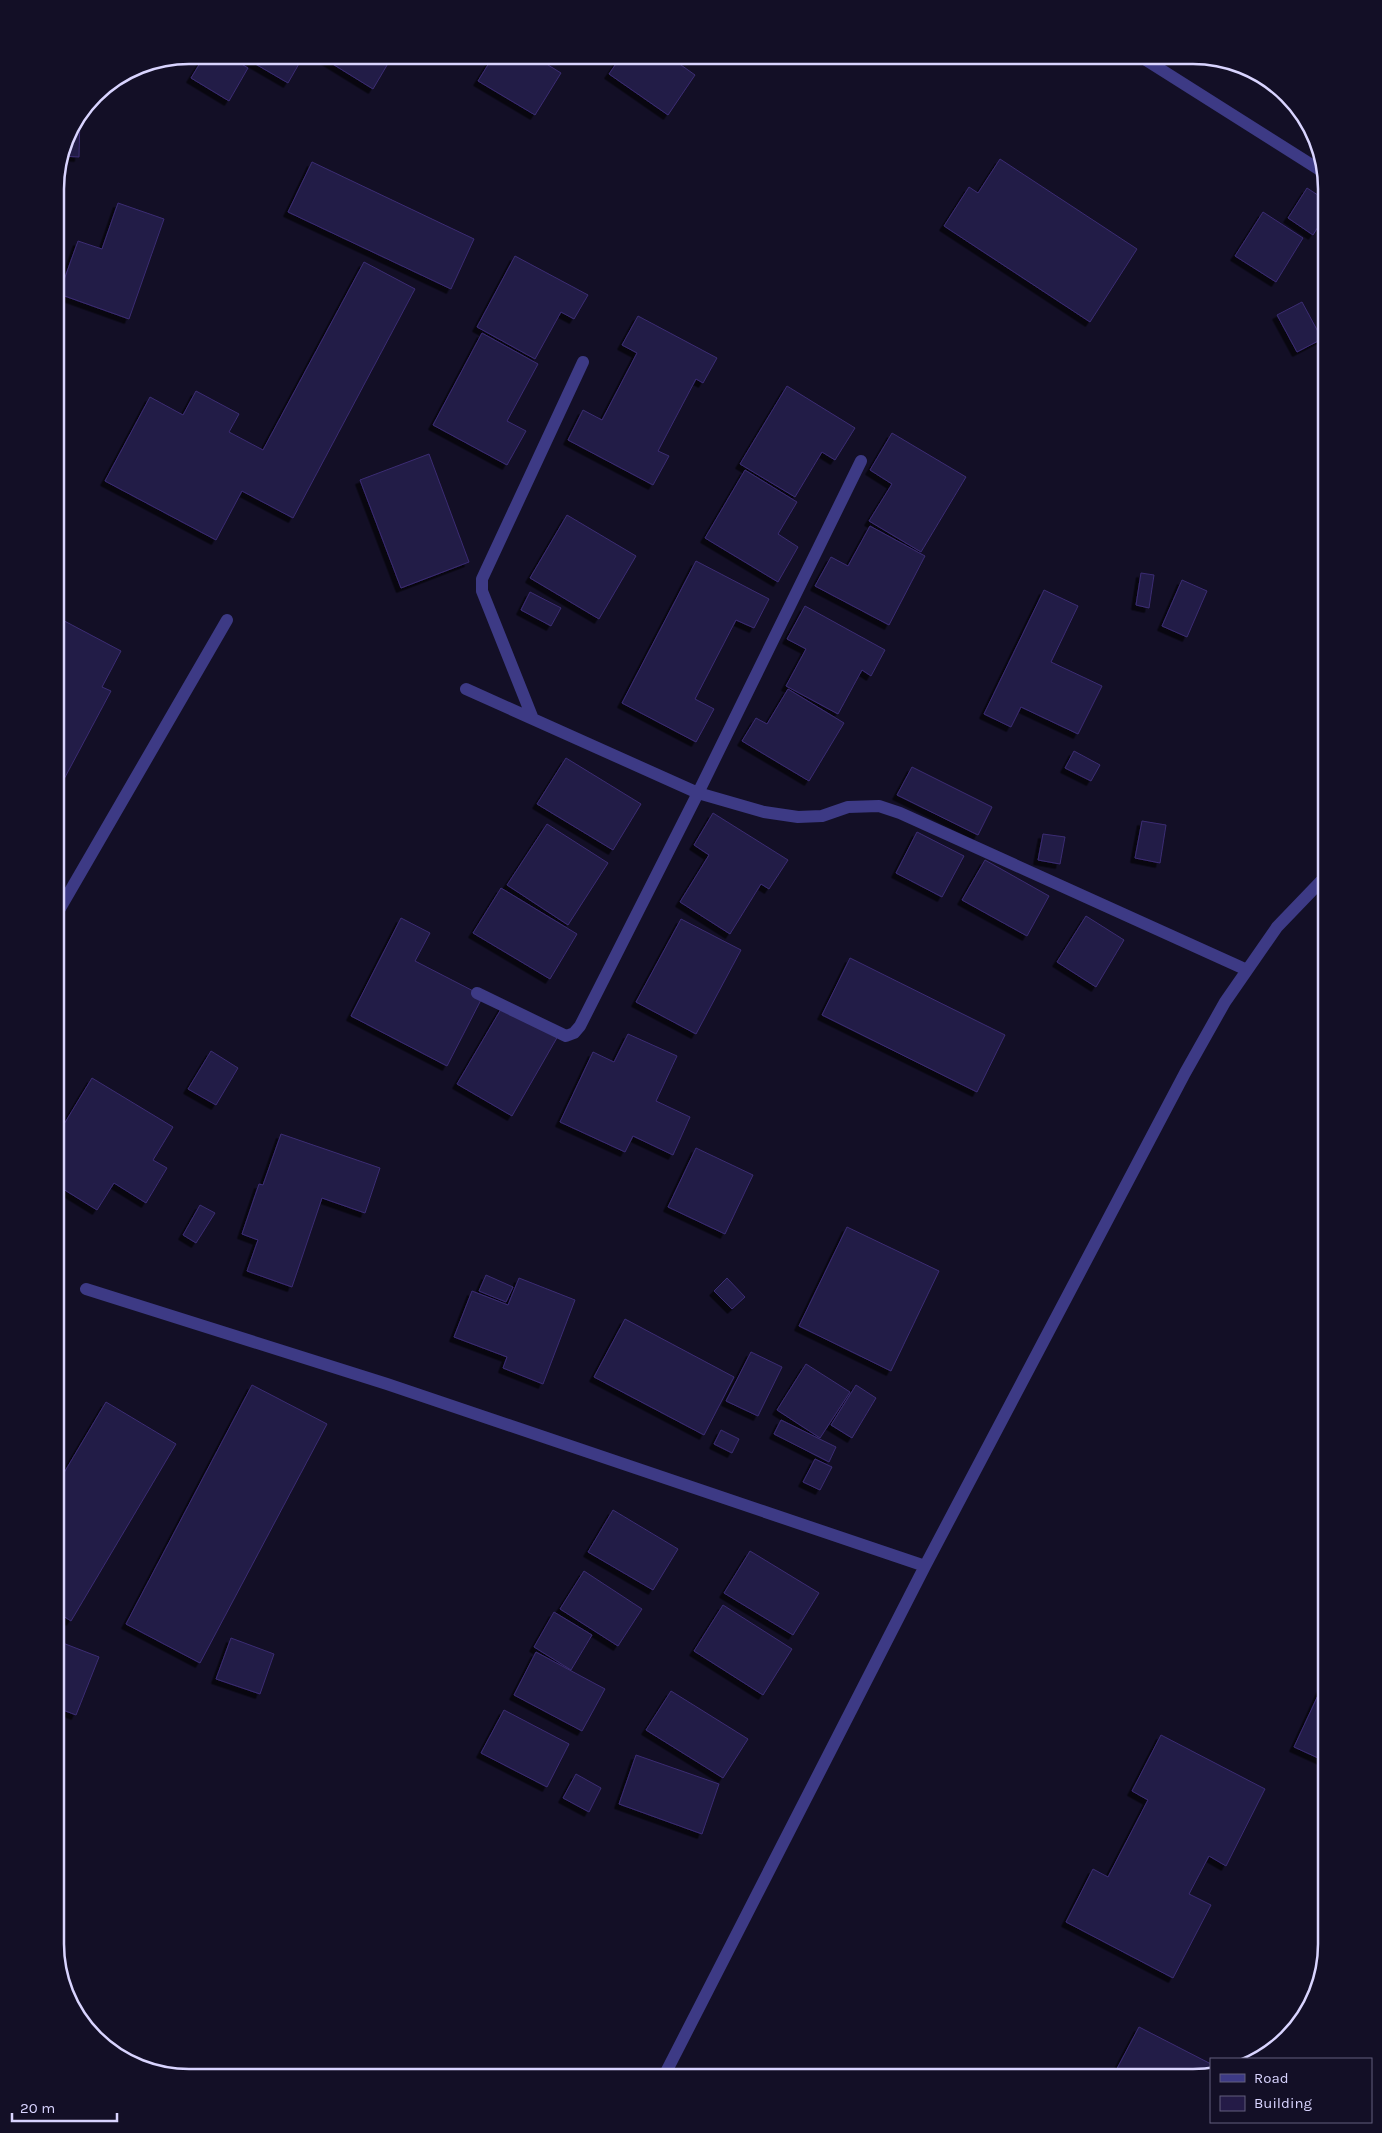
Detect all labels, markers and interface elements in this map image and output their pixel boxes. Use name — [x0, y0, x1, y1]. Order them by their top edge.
legend — [1210, 2058, 1372, 2123]
text: Road — [1254, 2069, 1289, 2087]
scale bar — [12, 2090, 118, 2122]
text: Building — [1254, 2094, 1312, 2112]
text: 20 m — [20, 2099, 55, 2117]

